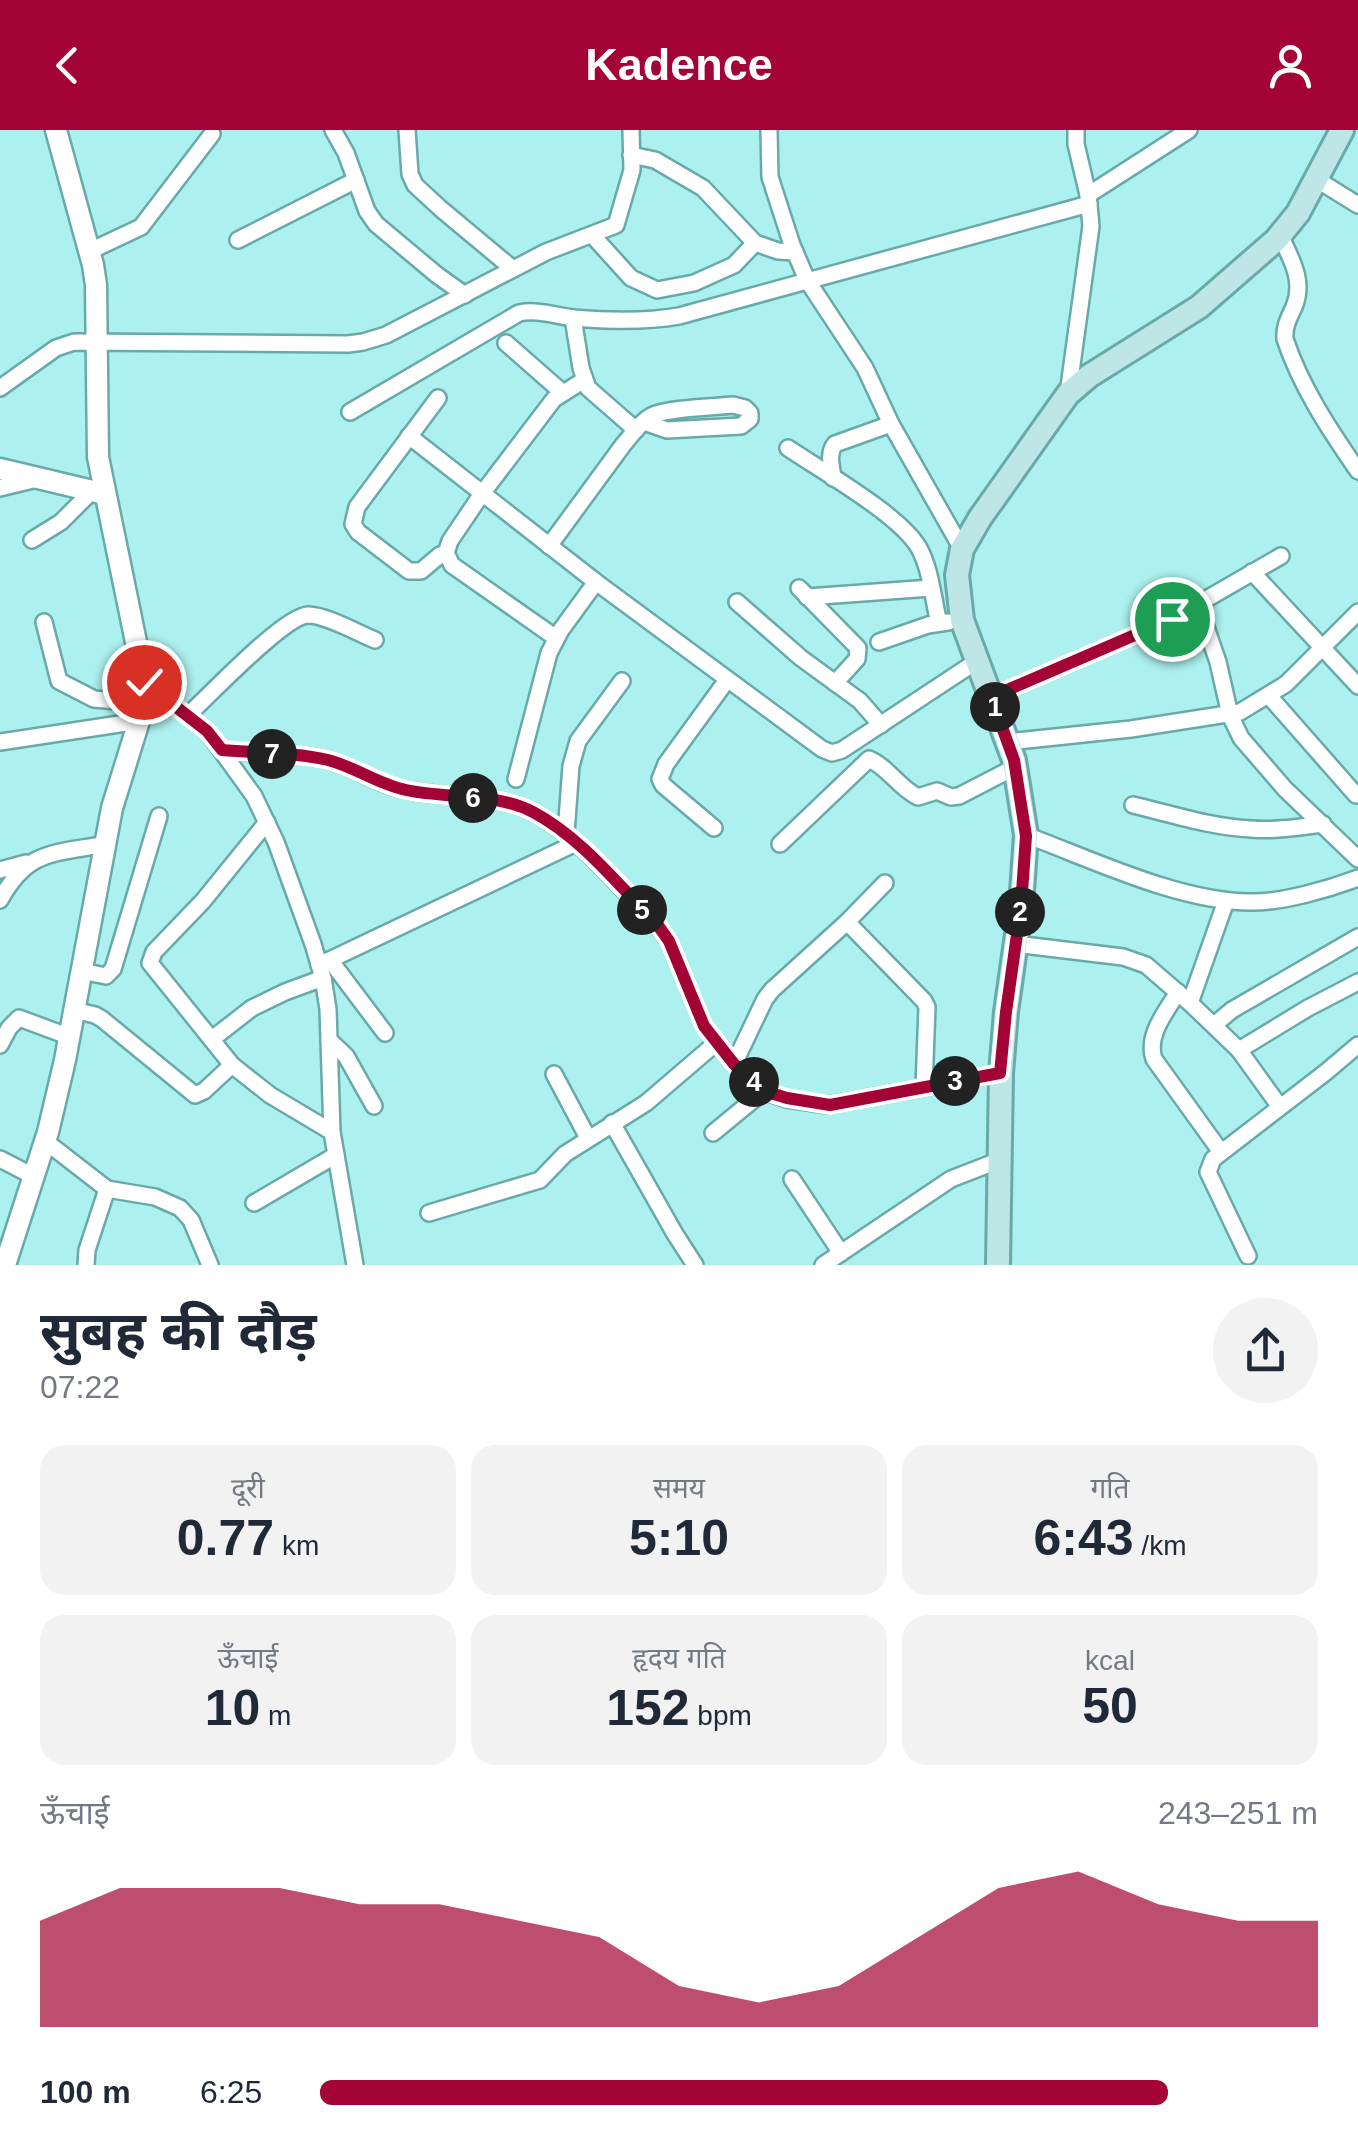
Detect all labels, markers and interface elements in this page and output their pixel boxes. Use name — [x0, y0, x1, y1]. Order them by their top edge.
icon: back — [40, 38, 95, 93]
icon: person — [1263, 38, 1318, 93]
text: Kadence — [585, 39, 773, 90]
pin — [1130, 577, 1215, 662]
icon: arrive — [1145, 592, 1200, 647]
pin — [102, 640, 187, 725]
icon: check — [117, 655, 172, 710]
pin: 1 — [970, 682, 1020, 732]
text: 1 — [987, 691, 1003, 722]
pin: 7 — [247, 729, 297, 779]
text: 7 — [264, 738, 280, 769]
pin: 6 — [448, 773, 498, 823]
text: 6 — [465, 782, 481, 813]
pin: 5 — [617, 885, 667, 935]
pin: 2 — [995, 887, 1045, 937]
text: 5 — [634, 894, 650, 925]
text: 2 — [1012, 896, 1028, 927]
pin: 3 — [930, 1056, 980, 1106]
pin: 4 — [729, 1057, 779, 1107]
text: 3 — [947, 1065, 963, 1096]
text: 4 — [746, 1066, 762, 1097]
button: share — [1213, 1298, 1318, 1403]
text: सुबह की दौड़ — [40, 1300, 317, 1362]
text: 07:22 — [40, 1369, 120, 1405]
text: दूरी — [231, 1473, 265, 1504]
text: समय — [653, 1473, 705, 1504]
text: गति — [1091, 1473, 1129, 1504]
text: 0.77 — [177, 1510, 274, 1566]
text: 5:10 — [629, 1510, 729, 1566]
text: 6:43 — [1034, 1510, 1134, 1566]
text: km — [274, 1530, 319, 1561]
text: /km — [1134, 1530, 1186, 1561]
text: ऊँचाई — [218, 1643, 278, 1674]
text: हृदय गति — [632, 1643, 726, 1674]
text: kcal — [1085, 1645, 1135, 1676]
text: 50 — [1082, 1678, 1138, 1734]
text: 10 — [205, 1680, 260, 1736]
text: 152 — [606, 1680, 690, 1736]
text: m — [260, 1700, 291, 1731]
text: bpm — [690, 1700, 752, 1731]
text: ऊँचाई — [40, 1795, 109, 1831]
text: 243–251 m — [1158, 1795, 1318, 1831]
text: 100 m — [40, 2074, 131, 2110]
text: 6:25 — [200, 2074, 262, 2110]

